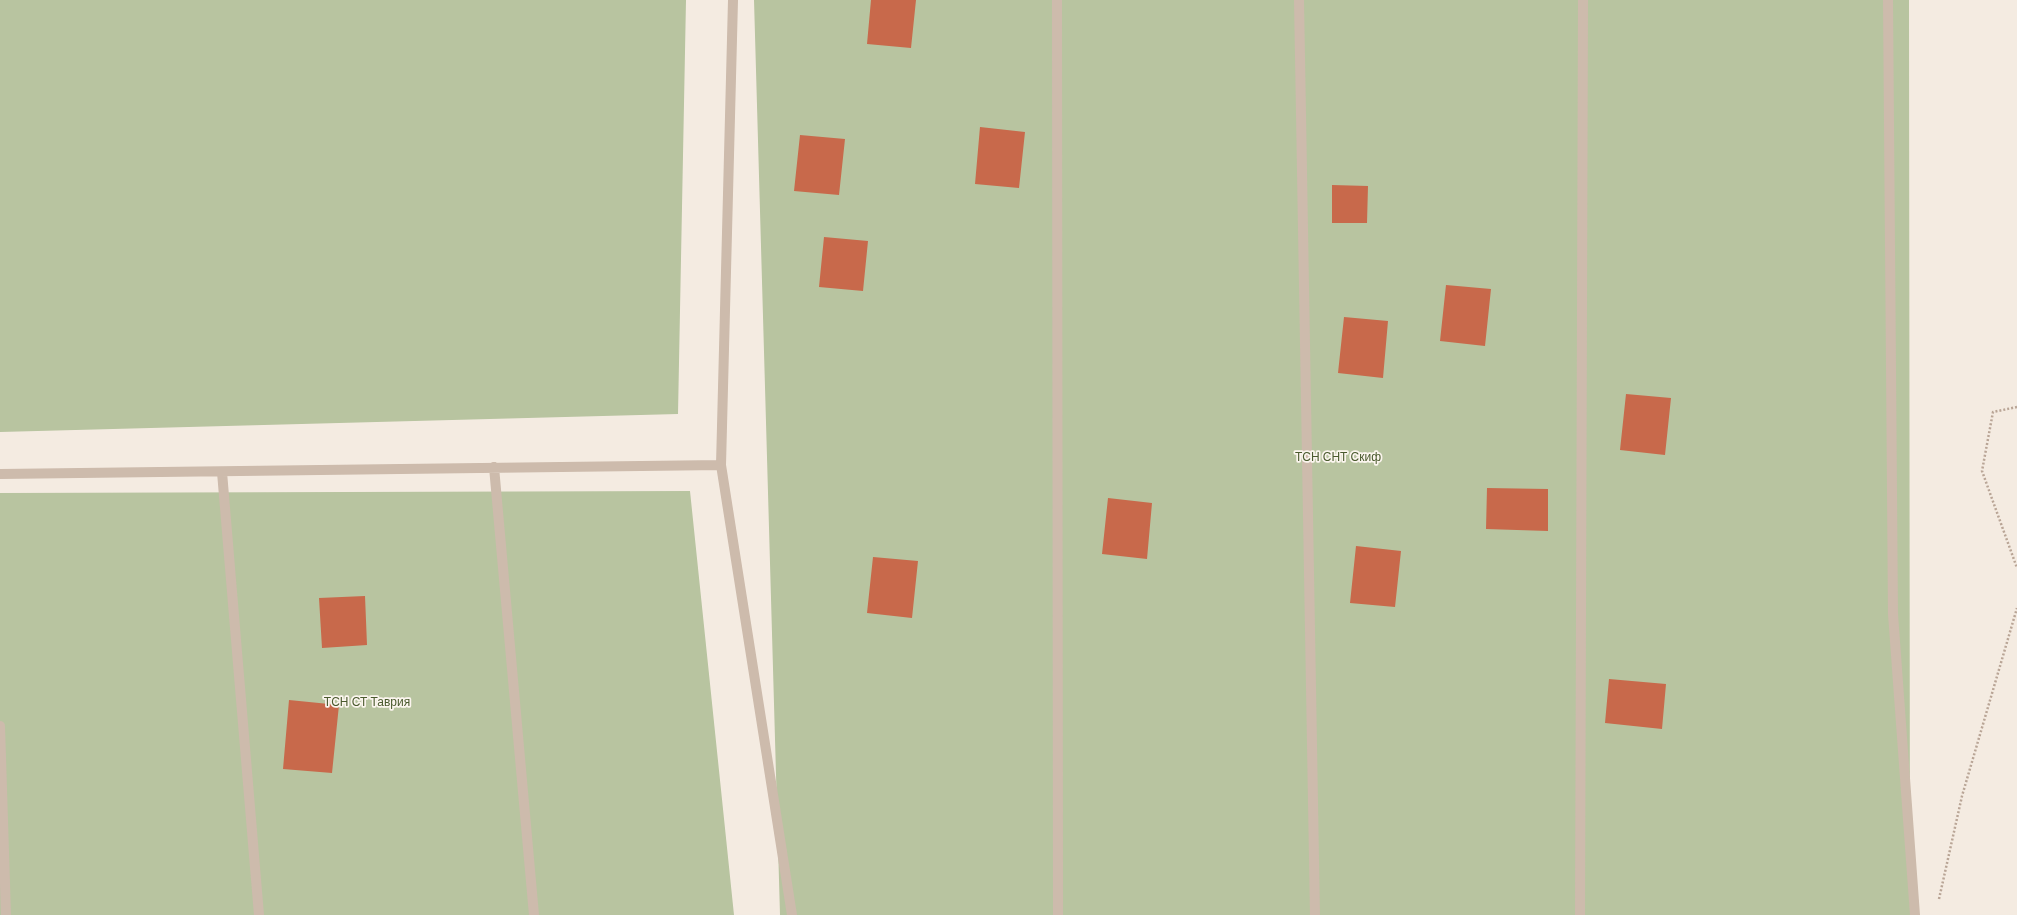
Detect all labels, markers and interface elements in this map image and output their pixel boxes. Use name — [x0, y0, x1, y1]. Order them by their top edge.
park label: ТСН СНТ Скиф — [1295, 451, 1381, 465]
park label: ТСН СТ Таврия — [324, 696, 410, 710]

